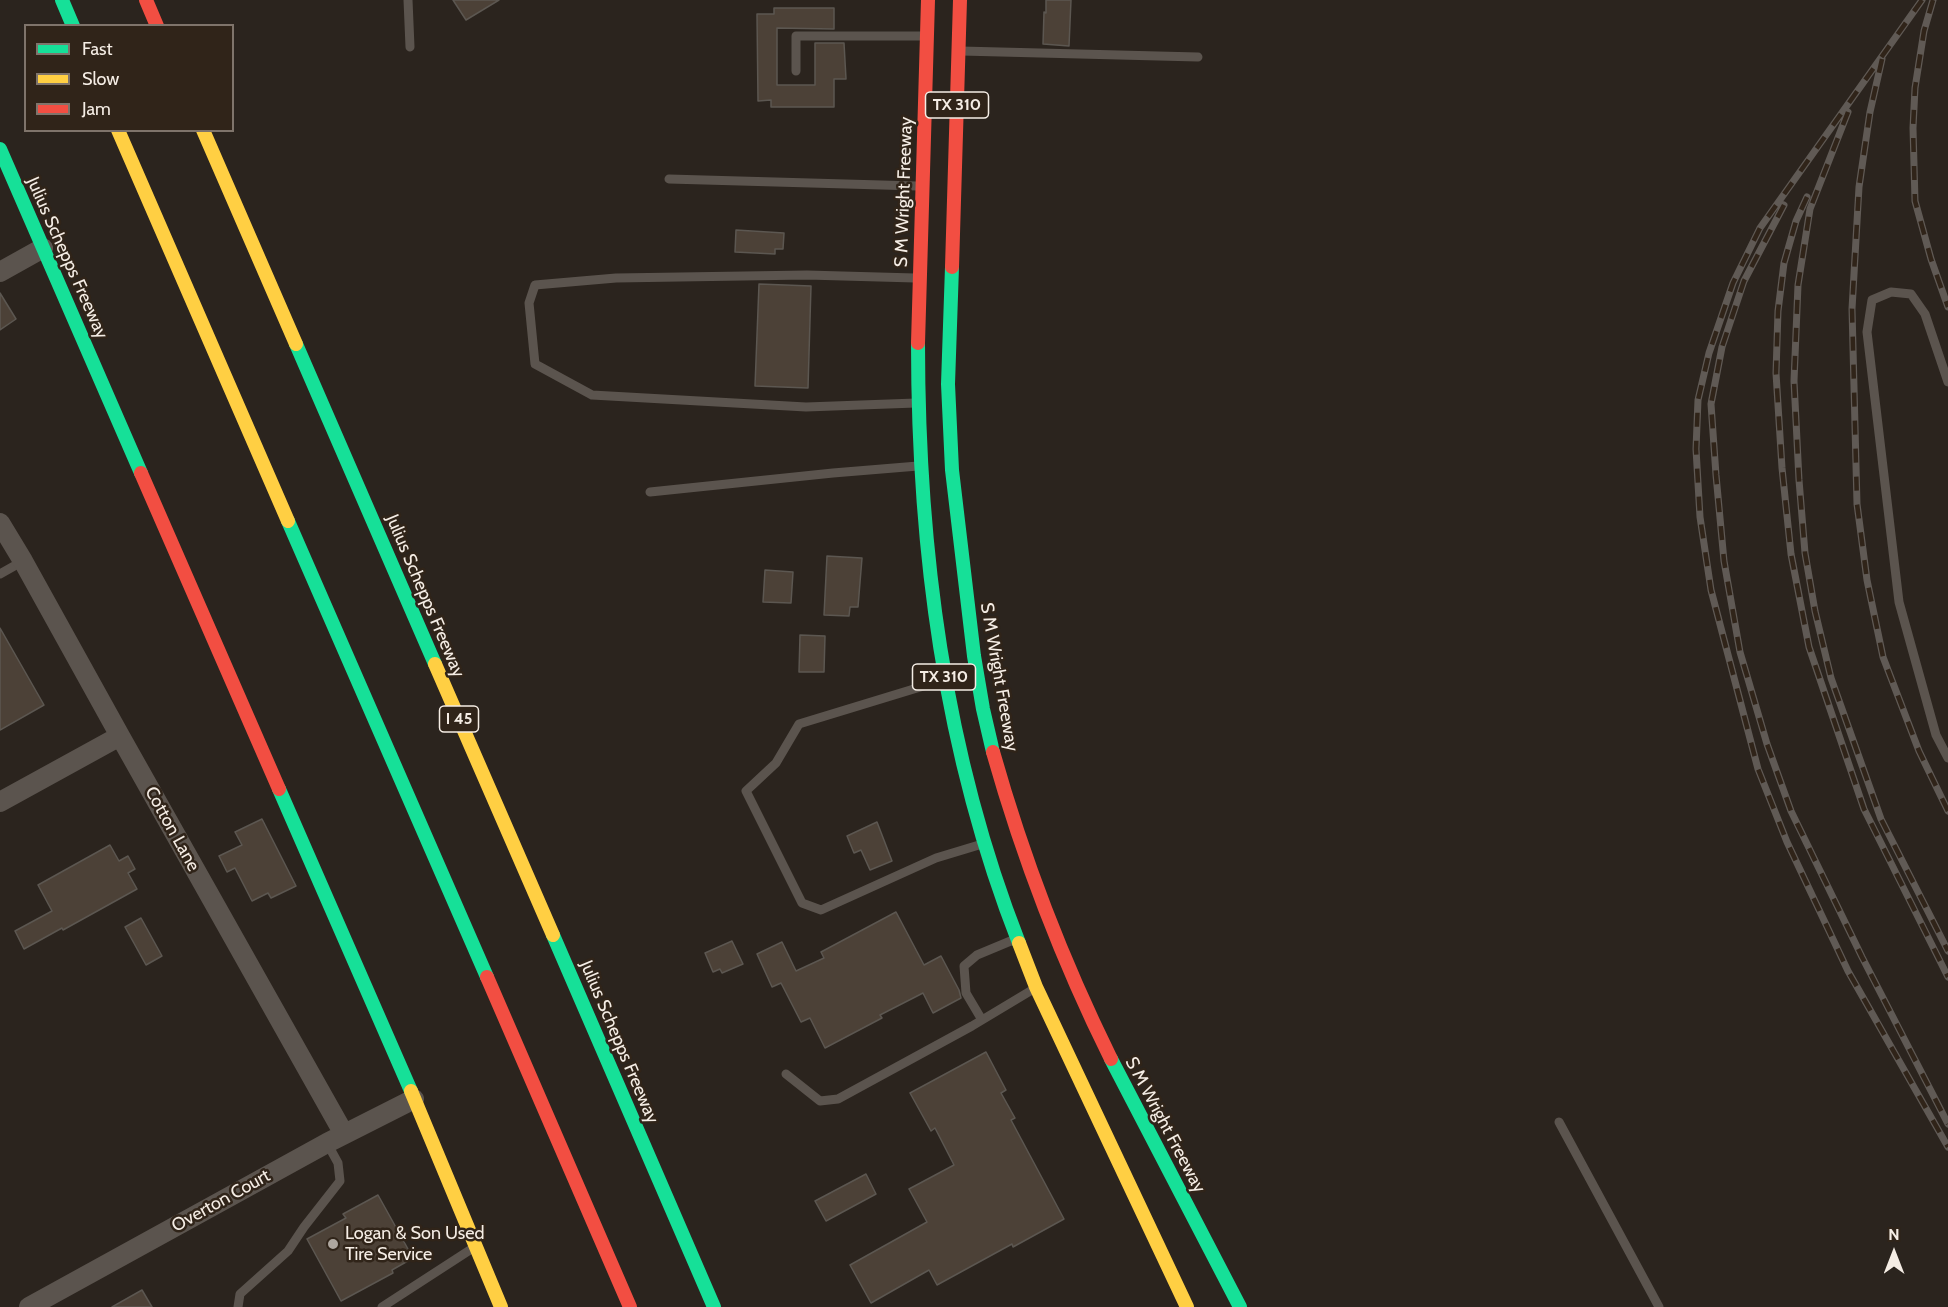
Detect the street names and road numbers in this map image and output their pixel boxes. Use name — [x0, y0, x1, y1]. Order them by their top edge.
road number: TX 310 — [926, 92, 988, 118]
street label: S M Wright Freeway — [891, 116, 917, 268]
street label: Julius Schepps Freeway — [22, 174, 112, 342]
street label: Julius Schepps Freeway — [381, 511, 469, 681]
street label: S M Wright Freeway — [975, 601, 1023, 753]
road number: TX 310 — [912, 664, 976, 690]
road number: I 45 — [440, 706, 478, 732]
street label: Cotton Lane — [140, 783, 204, 875]
street label: Julius Schepps Freeway — [575, 957, 663, 1127]
street label: S M Wright Freeway — [1120, 1053, 1210, 1197]
street label: Overton Court — [168, 1165, 274, 1237]

